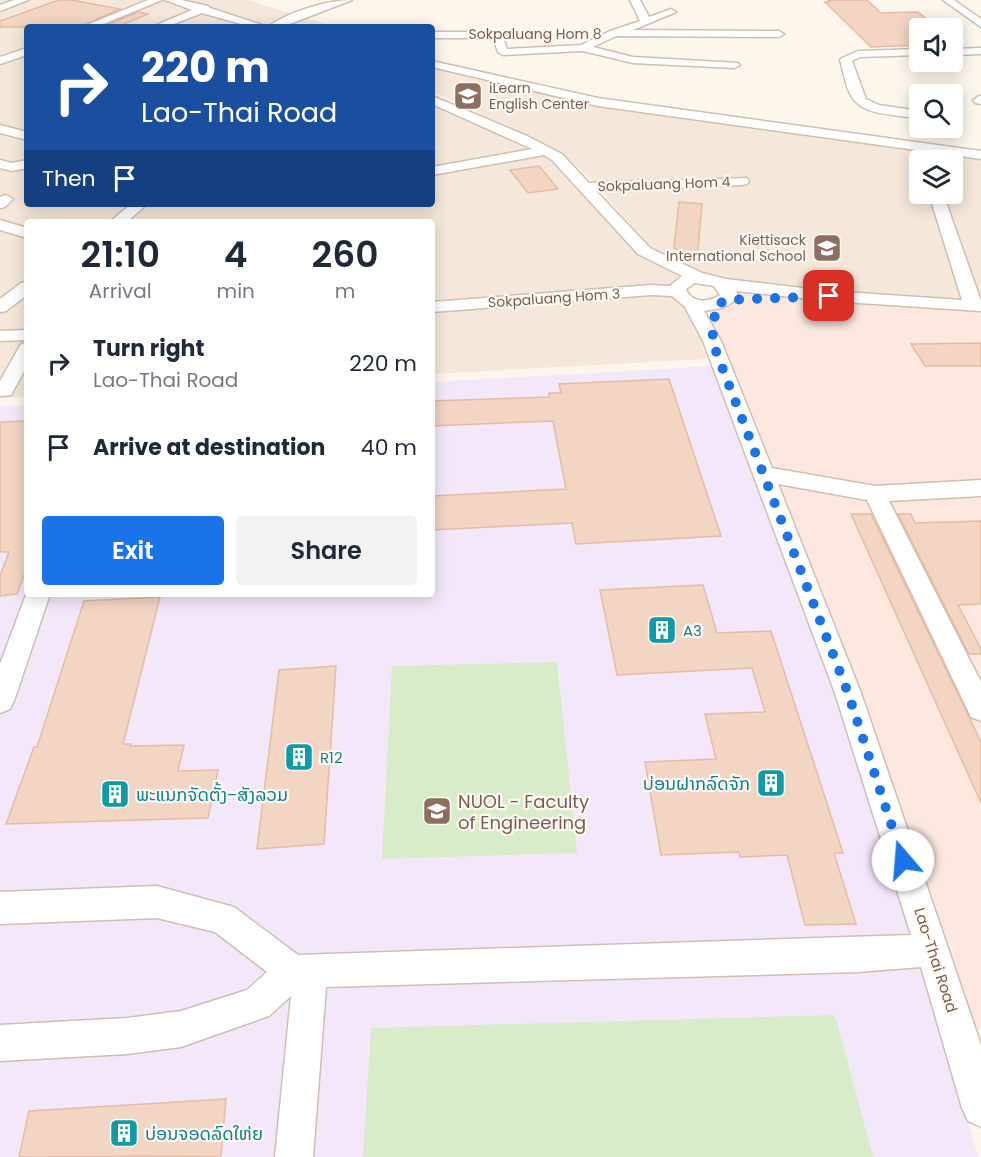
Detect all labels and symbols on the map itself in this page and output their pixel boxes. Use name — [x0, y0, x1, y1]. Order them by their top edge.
street label: Sokpaluang Hom 8 — [469, 24, 602, 44]
place label: iLearn English Center — [489, 78, 589, 114]
school or university icon: iLearn English Center — [452, 80, 484, 112]
street label: Sokpaluang Hom 4 — [597, 172, 731, 196]
place label: Kiettisack International School — [666, 230, 807, 266]
school or university icon: Kiettisack International School — [811, 232, 843, 264]
pin — [803, 270, 854, 321]
street label: Sokpaluang Hom 3 — [487, 283, 621, 313]
building icon: A3 — [646, 614, 678, 646]
place label: A3 — [683, 620, 702, 641]
building icon: R12 — [283, 741, 315, 773]
place label: R12 — [320, 747, 343, 768]
building icon: ບ່ອນຝາກລົດຈັກ — [755, 767, 787, 799]
place label: ບ່ອນຝາກລົດຈັກ — [643, 771, 750, 796]
building icon: ພະແນກຈັດຕັ້ງ-ສັງລວມ — [99, 778, 131, 810]
place label: ພະແນກຈັດຕັ້ງ-ສັງລວມ — [136, 782, 288, 807]
place label: NUOL - Faculty of Engineering — [458, 789, 589, 835]
school or university icon: NUOL - Faculty of Engineering — [421, 795, 453, 827]
position arrow — [871, 828, 935, 892]
street label: Lao-Thai Road — [909, 905, 963, 1015]
building icon: ບ່ອນຈອດລົດໃຫ່ຍ — [108, 1117, 140, 1149]
place label: ບ່ອນຈອດລົດໃຫ່ຍ — [145, 1121, 263, 1146]

